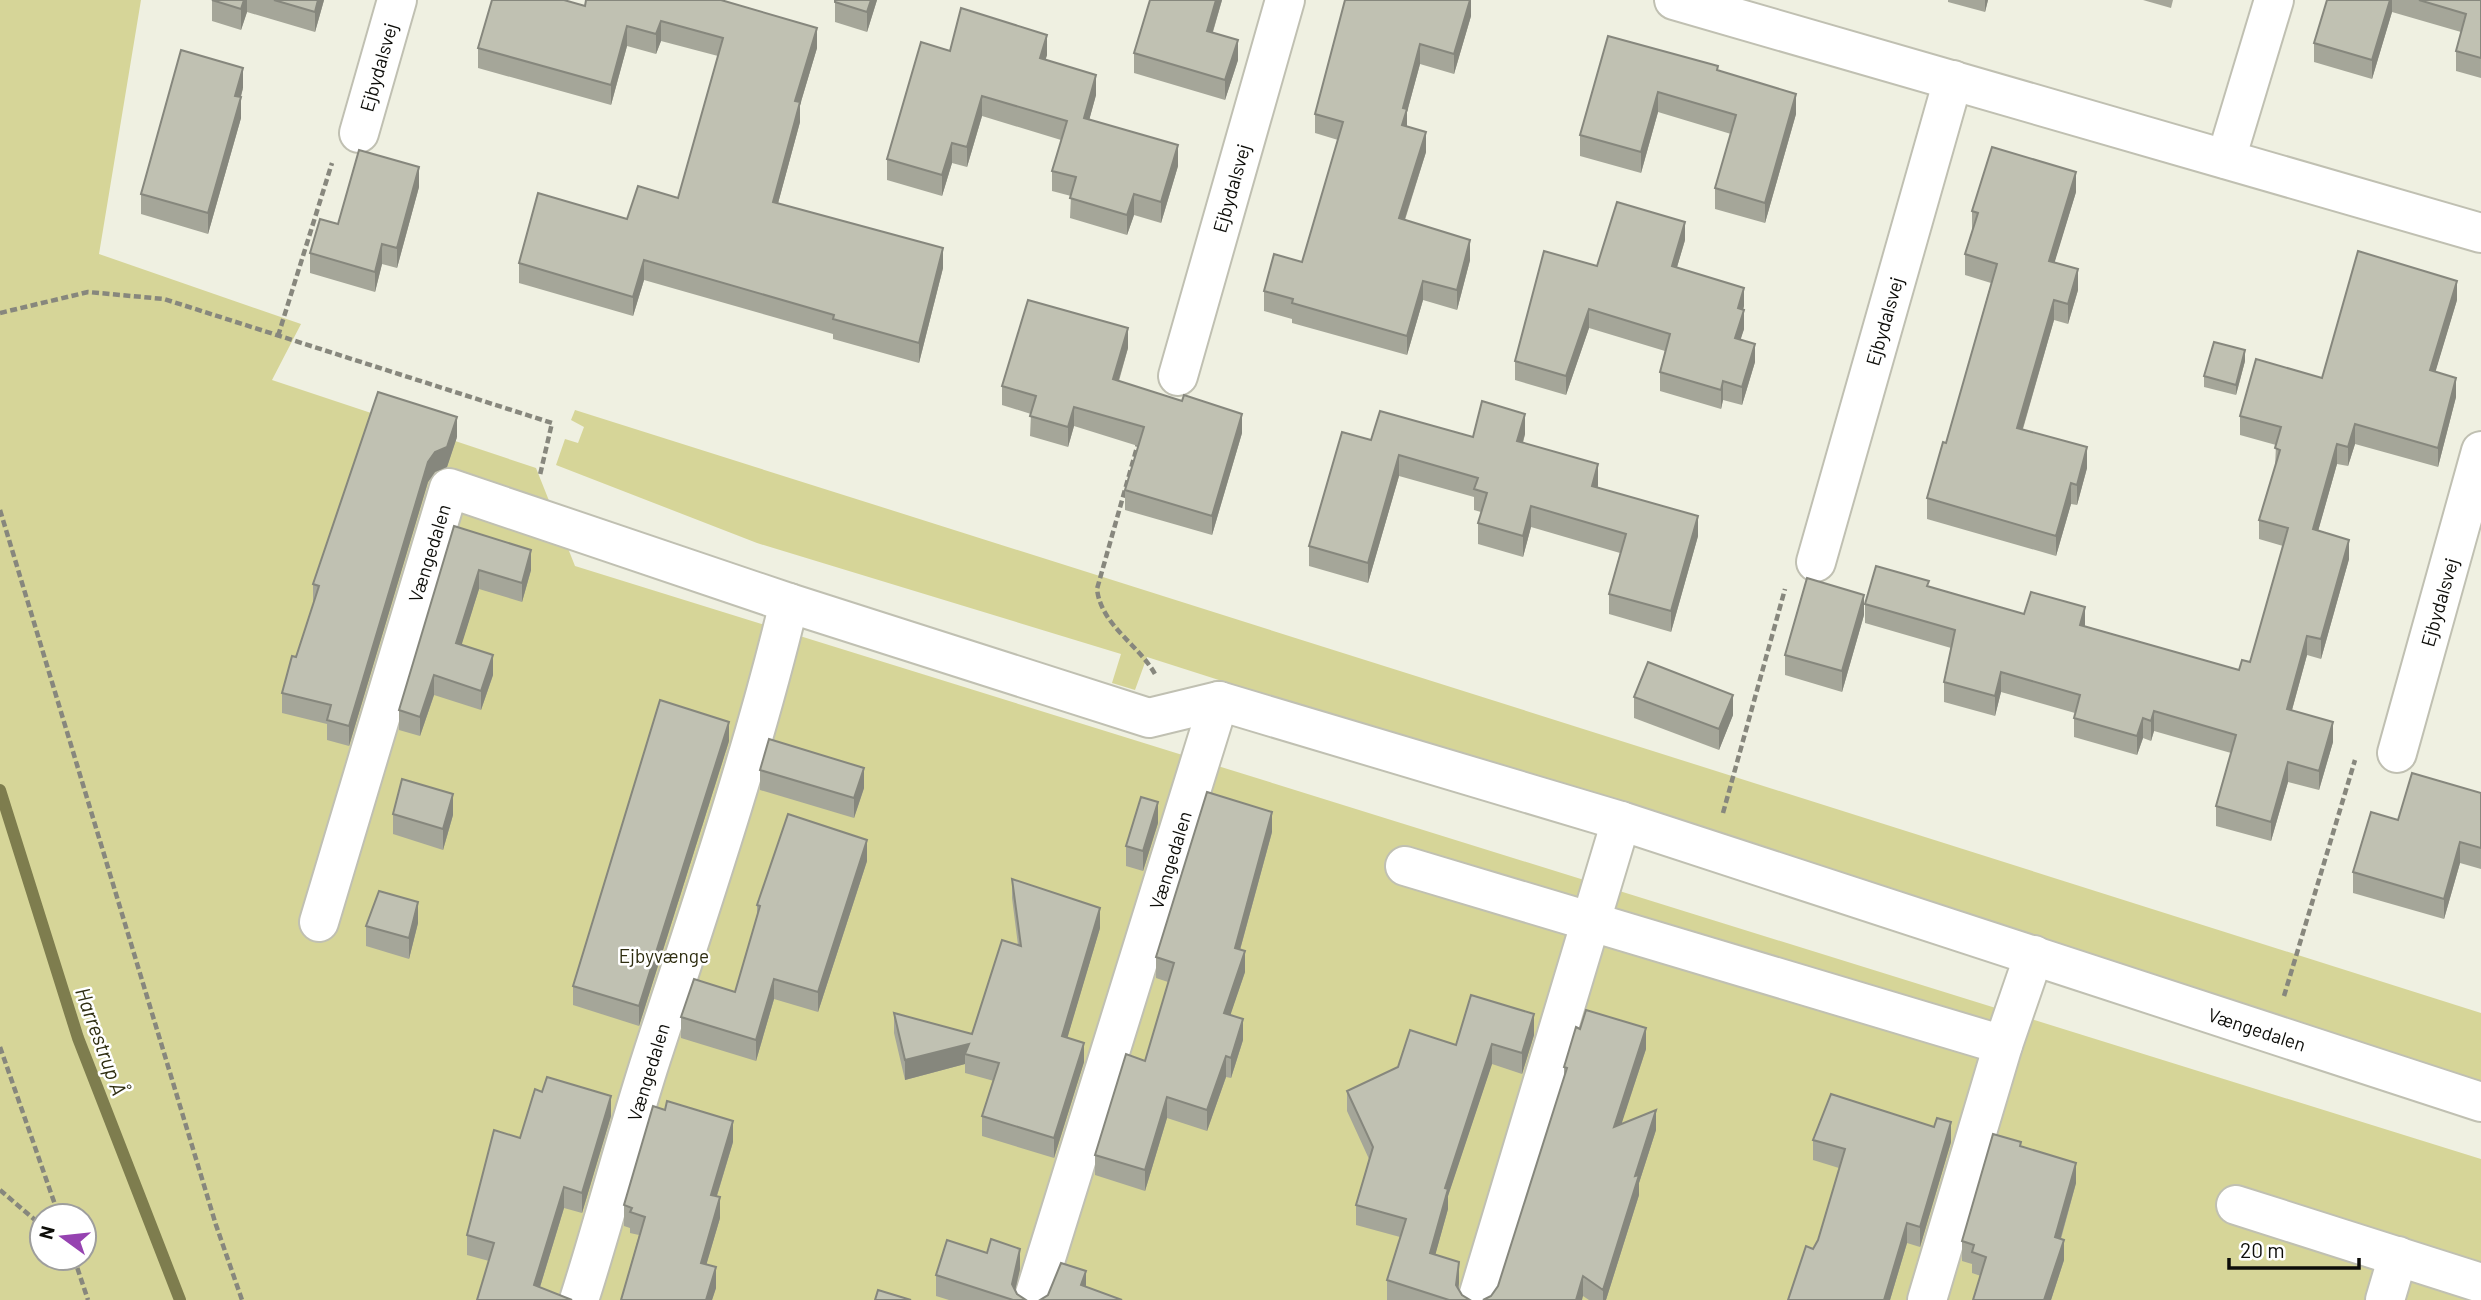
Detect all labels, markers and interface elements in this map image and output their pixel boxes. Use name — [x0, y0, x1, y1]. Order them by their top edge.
street label: Ejbydalsvej — [354, 20, 402, 114]
street label: Ejbydalsvej — [1207, 141, 1255, 235]
street label: Ejbydalsvej — [1860, 274, 1908, 368]
street label: Vængedalen — [403, 501, 455, 605]
street label: Ejbydalsvej — [2415, 555, 2463, 649]
street label: Vængedalen — [1144, 808, 1196, 912]
park label: Ejbyvænge — [619, 944, 709, 967]
water label: Harrestrup Å — [71, 984, 133, 1098]
street label: Vængedalen — [2205, 1002, 2309, 1056]
street label: Vængedalen — [622, 1020, 674, 1124]
north arrow — [28, 1202, 98, 1272]
text: N — [33, 1223, 59, 1242]
scale bar — [2229, 1226, 2358, 1270]
text: 20 m — [2240, 1237, 2285, 1262]

